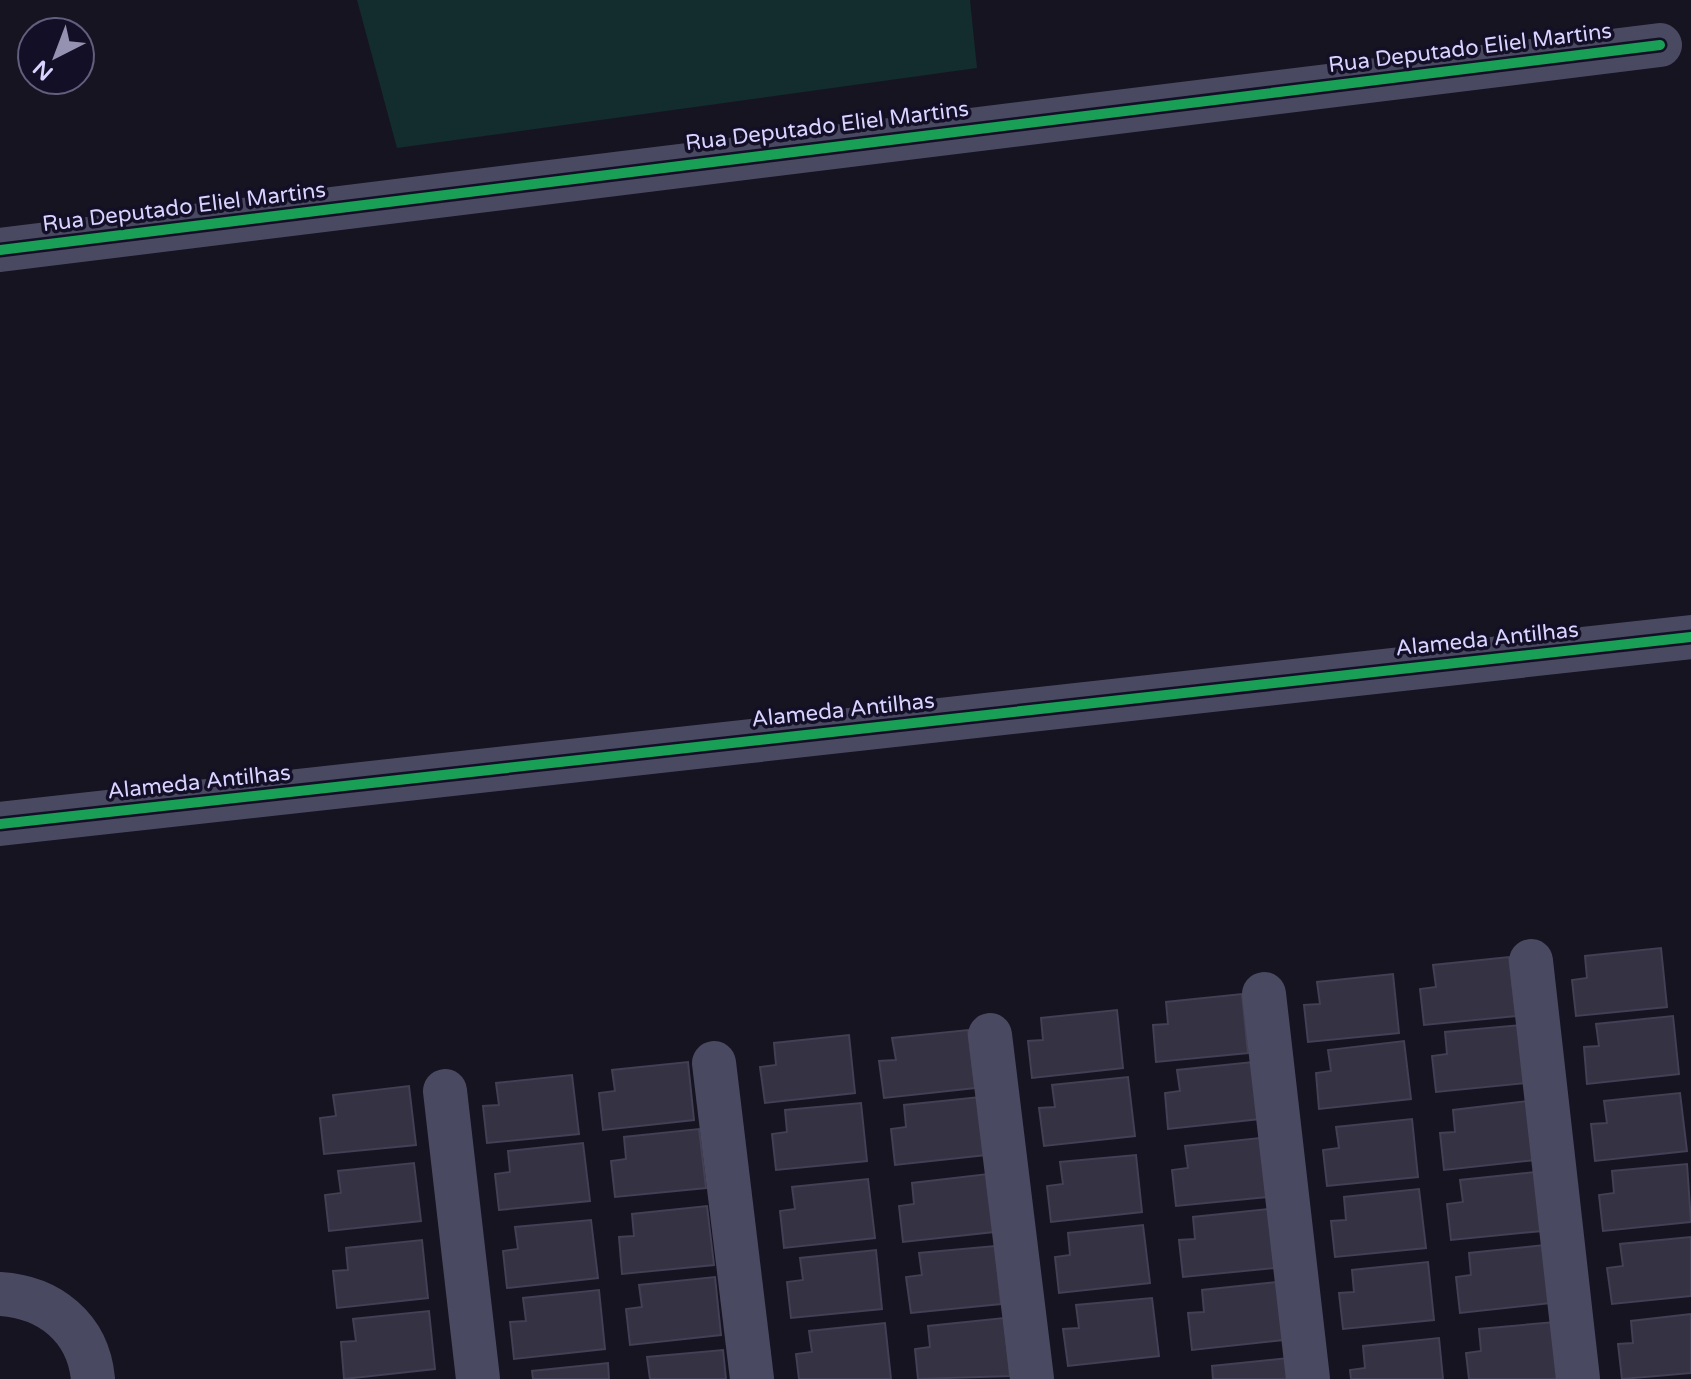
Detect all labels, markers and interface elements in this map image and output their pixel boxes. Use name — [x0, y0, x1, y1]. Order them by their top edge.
north arrow — [16, 16, 96, 96]
street label: Rua Deputado Eliel Martins — [1327, 18, 1613, 78]
text: N — [28, 55, 59, 86]
street label: Rua Deputado Eliel Martins — [684, 96, 970, 156]
street label: Rua Deputado Eliel Martins — [41, 177, 327, 237]
street label: Alameda Antilhas — [1394, 616, 1580, 662]
street label: Alameda Antilhas — [750, 687, 936, 733]
street label: Alameda Antilhas — [106, 759, 292, 805]

